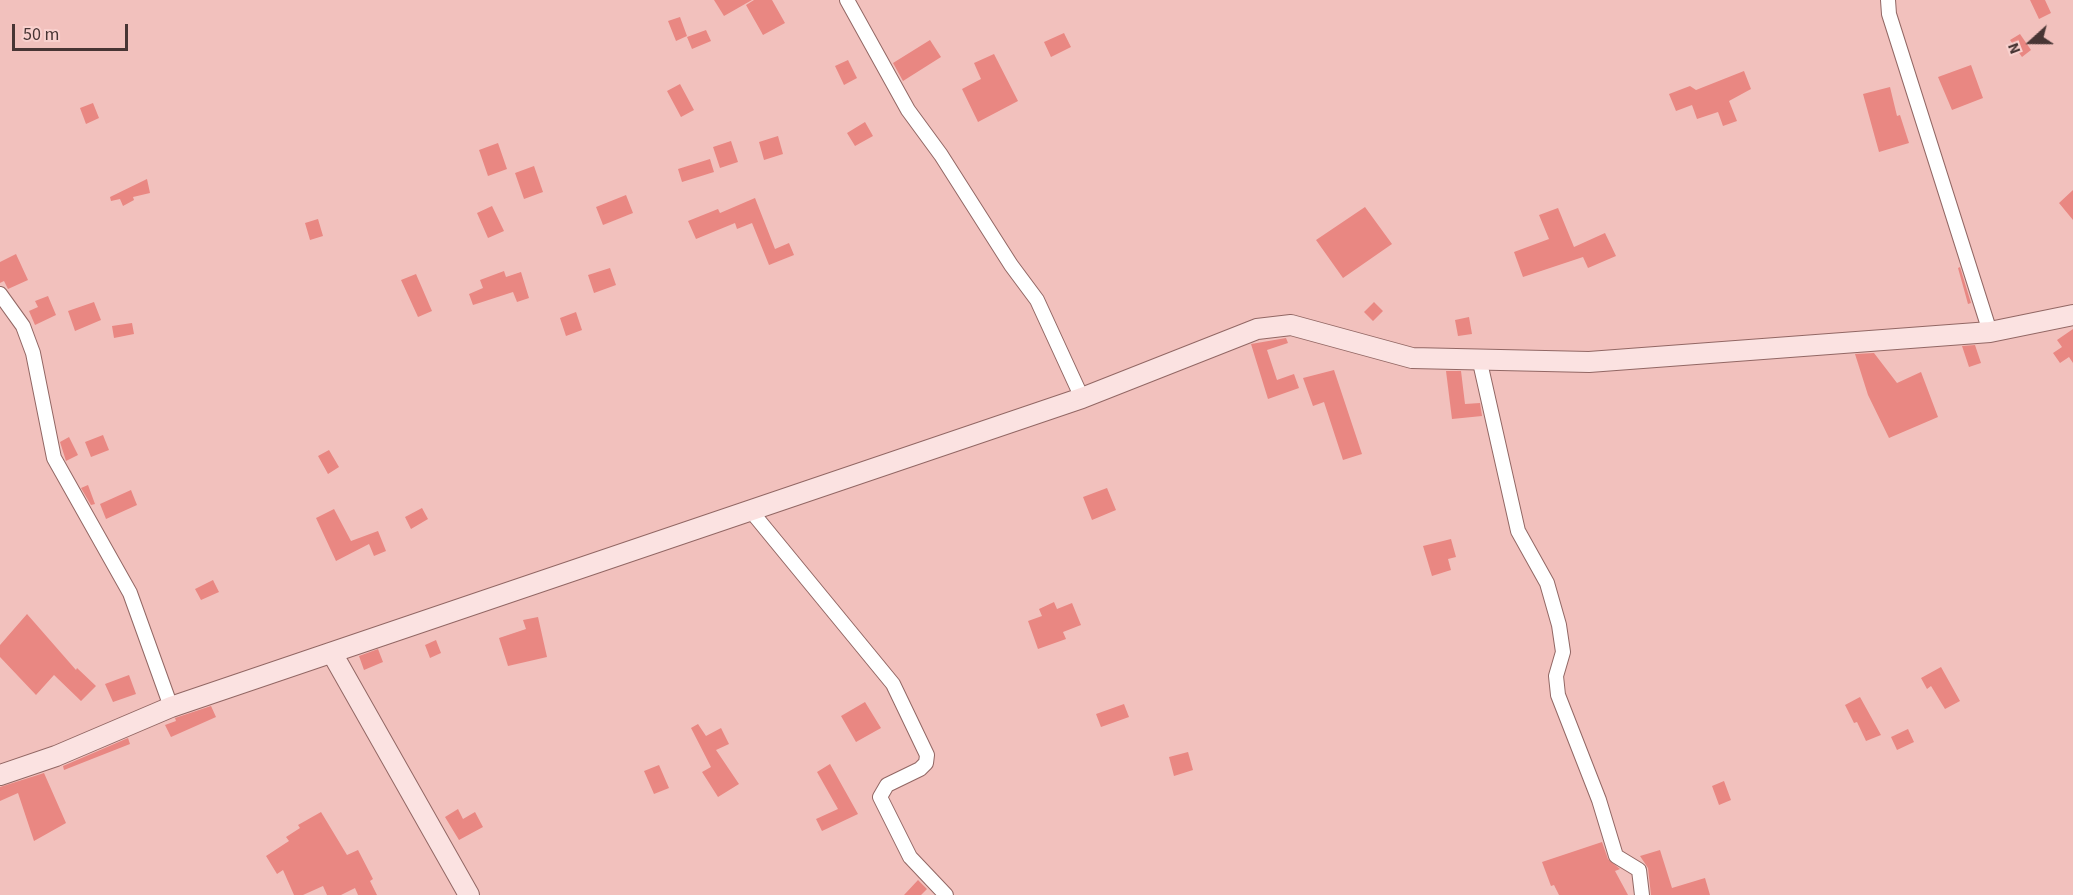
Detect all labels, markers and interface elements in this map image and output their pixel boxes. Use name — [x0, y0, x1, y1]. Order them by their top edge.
scale bar — [15, 12, 130, 50]
north arrow — [2001, 12, 2061, 72]
text: 50 m — [23, 22, 59, 47]
text: N — [2002, 40, 2026, 57]

